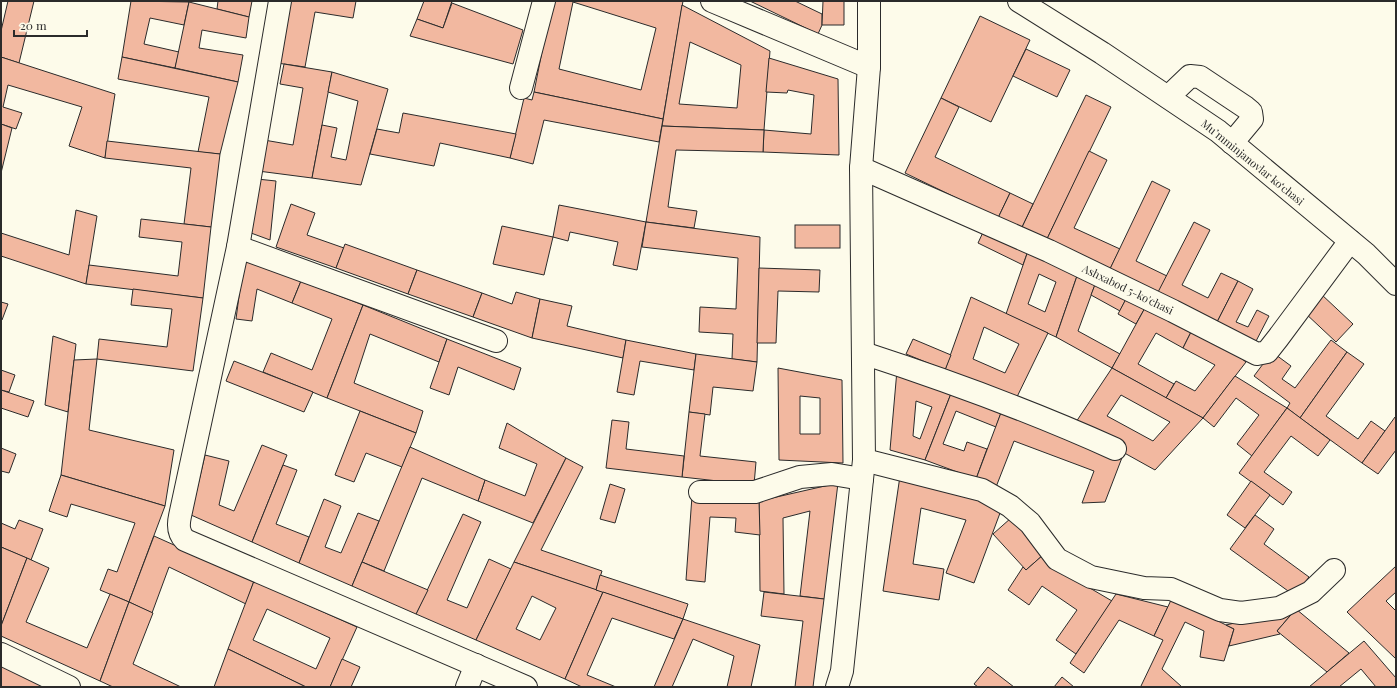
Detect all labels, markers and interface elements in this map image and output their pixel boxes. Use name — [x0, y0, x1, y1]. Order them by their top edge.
scale bar — [14, 12, 87, 38]
text: 20 m — [20, 17, 47, 33]
street label: Mu’mminjanovlar ko‘chasi — [1198, 116, 1308, 208]
street label: Ashxabod 5-ko'chasi — [1079, 260, 1176, 318]

